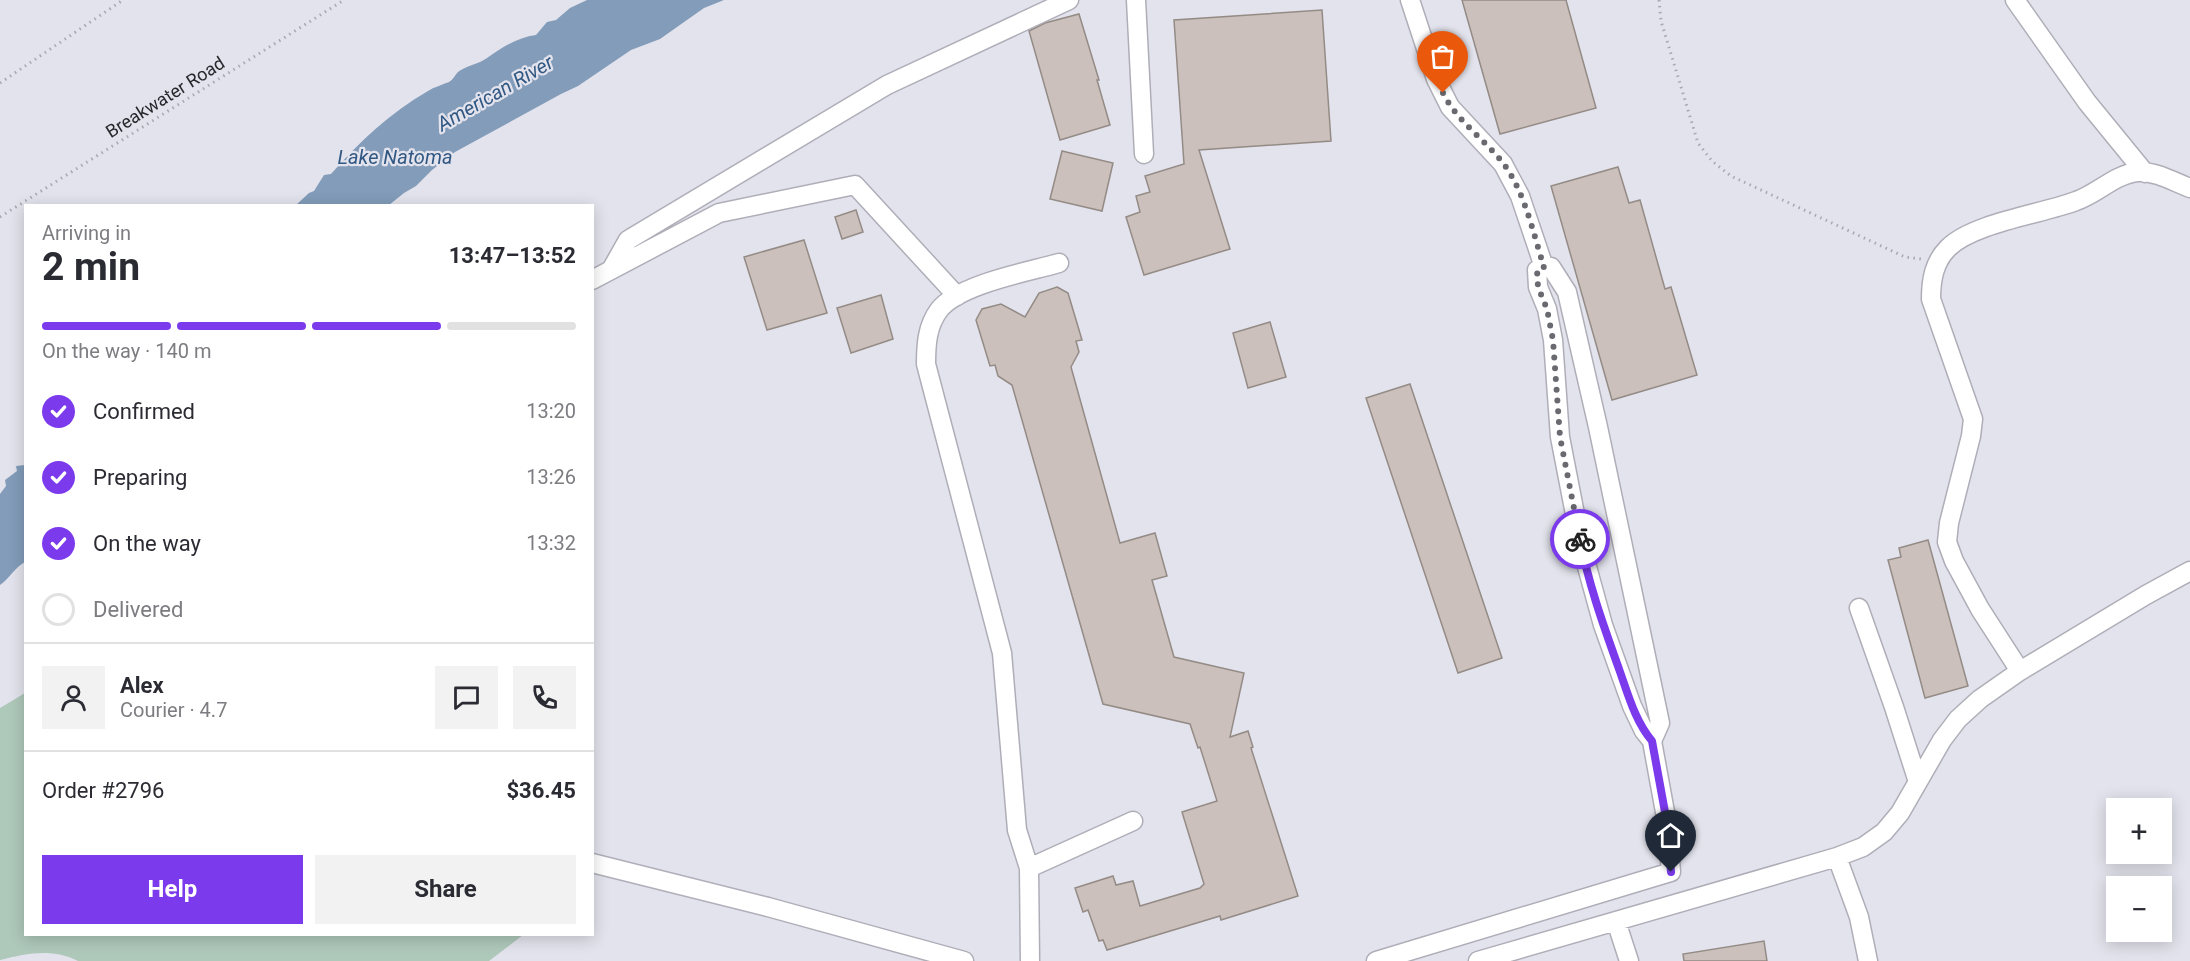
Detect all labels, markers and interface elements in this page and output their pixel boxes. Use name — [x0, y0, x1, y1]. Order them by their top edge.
pin — [1417, 31, 1468, 93]
icon: bag — [1426, 40, 1459, 73]
water label: American River — [432, 49, 559, 136]
street label: Breakwater Road — [102, 52, 228, 142]
water label: Lake Natoma — [337, 145, 453, 169]
text: Arriving in — [42, 221, 131, 245]
text: 13:47–13:52 — [449, 243, 576, 268]
text: 2 min — [42, 244, 140, 290]
text: On the way · 140 m — [42, 339, 211, 363]
icon: check — [42, 395, 75, 428]
text: Confirmed — [93, 399, 195, 424]
text: 13:20 — [526, 399, 576, 423]
icon: check — [42, 461, 75, 494]
text: Preparing — [93, 465, 187, 490]
text: 13:26 — [526, 465, 576, 489]
courier — [1550, 509, 1610, 569]
icon: bike — [1564, 523, 1597, 556]
icon: check — [42, 527, 75, 560]
text: On the way — [93, 531, 201, 556]
text: 13:32 — [526, 531, 576, 555]
text: Delivered — [93, 597, 183, 622]
button: person — [42, 666, 105, 729]
button: chat — [435, 666, 498, 729]
button: phone — [513, 666, 576, 729]
text: Alex — [120, 673, 164, 698]
text: Courier · 4.7 — [120, 698, 227, 722]
text: Order #2796 — [42, 778, 164, 803]
text: $36.45 — [507, 778, 576, 803]
map controls — [2106, 798, 2172, 942]
button: + — [2106, 798, 2172, 864]
pin — [1645, 810, 1696, 872]
icon: home — [1654, 819, 1687, 852]
button: Help — [42, 855, 303, 924]
button: Share — [315, 855, 576, 924]
button: − — [2106, 876, 2172, 942]

